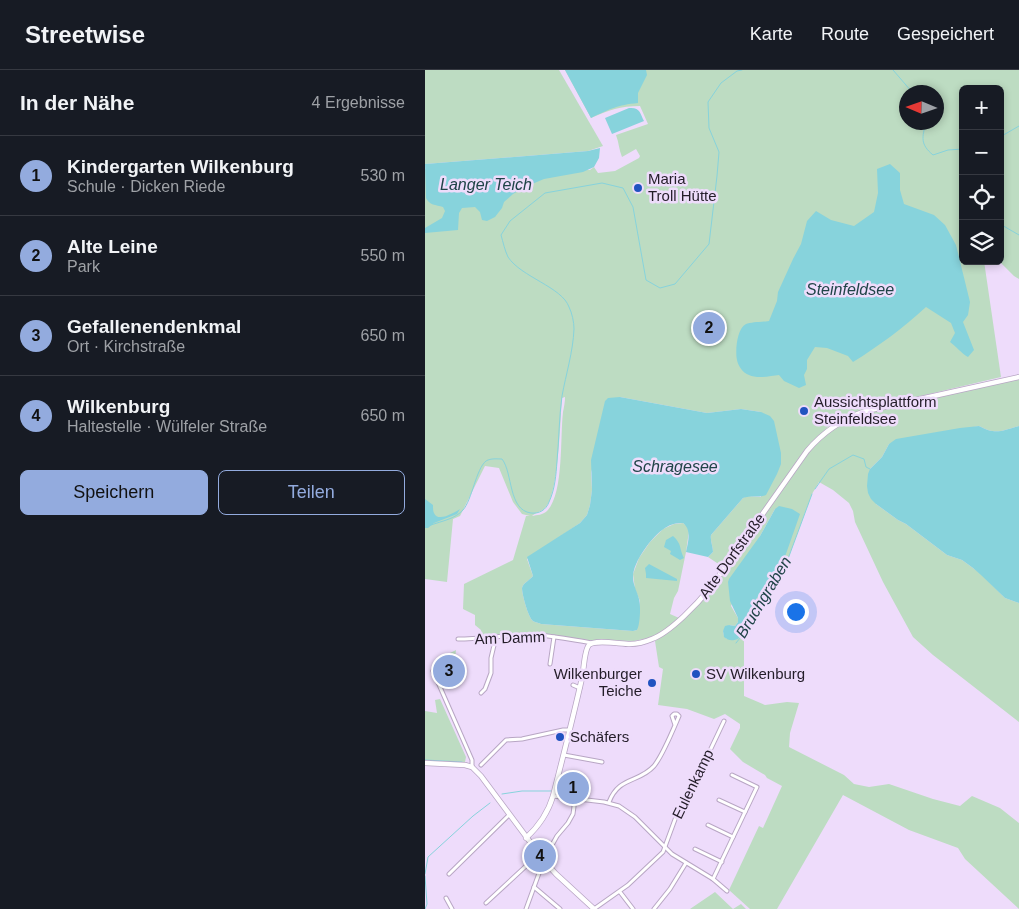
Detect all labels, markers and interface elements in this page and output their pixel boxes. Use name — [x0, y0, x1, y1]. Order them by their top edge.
text: Streetwise — [25, 21, 145, 48]
text: Karte — [750, 24, 793, 44]
text: Route — [821, 24, 869, 44]
text: Gespeichert — [897, 24, 994, 44]
north arrow — [899, 85, 944, 130]
map controls — [959, 85, 1004, 265]
button: + — [959, 85, 1004, 130]
text: In der Nähe — [20, 91, 134, 114]
text: 4 Ergebnisse — [312, 94, 405, 111]
button: − — [959, 130, 1004, 175]
text: Kindergarten Wilkenburg — [67, 156, 294, 177]
text: 1 — [32, 167, 40, 184]
text: 530 m — [361, 167, 405, 184]
place label: Maria Troll Hütte — [648, 170, 717, 204]
button: locate — [959, 175, 1004, 220]
water label: Langer Teich — [440, 176, 532, 193]
text: Schule · Dicken Riede — [67, 178, 225, 195]
marker: Maria Troll Hütte — [632, 182, 644, 194]
button: layers — [959, 220, 1004, 265]
text: Alte Leine — [67, 236, 158, 257]
text: 2 — [32, 247, 40, 264]
text: 550 m — [361, 247, 405, 264]
text: Park — [67, 258, 100, 275]
water label: Steinfeldsee — [806, 281, 894, 298]
pin: 2 — [693, 309, 725, 347]
text: Gefallenendenkmal — [67, 316, 241, 337]
text: 3 — [32, 327, 40, 344]
text: 650 m — [361, 327, 405, 344]
text: Ort · Kirchstraße — [67, 338, 185, 355]
place label: Aussichtsplattform Steinfeldsee — [814, 393, 937, 427]
text: Wilkenburg — [67, 396, 170, 417]
marker: Aussichtsplattform Steinfeldsee — [798, 405, 810, 417]
text: 4 — [32, 407, 40, 424]
text: 650 m — [361, 407, 405, 424]
text: Haltestelle · Wülfeler Straße — [67, 418, 267, 435]
water label: Schragesee — [632, 458, 718, 475]
button: Speichern — [20, 470, 208, 515]
button: Teilen — [218, 470, 405, 515]
street label: Alte Dorfstraße — [695, 510, 768, 602]
water label: Bruchgraben — [733, 554, 794, 641]
your location — [783, 599, 809, 625]
street label: Am Damm — [474, 628, 546, 647]
pin: 3 — [433, 652, 465, 690]
place label: Wilkenburger Teiche — [554, 665, 642, 699]
place label: SV Wilkenburg — [706, 665, 805, 682]
marker: SV Wilkenburg — [690, 668, 702, 680]
marker: Wilkenburger Teiche — [646, 677, 658, 689]
place label: Schäfers — [570, 728, 629, 745]
marker: Schäfers — [554, 731, 566, 743]
street label: Eulenkamp — [668, 746, 717, 821]
pin: 1 — [557, 769, 589, 807]
pin: 4 — [524, 837, 556, 875]

